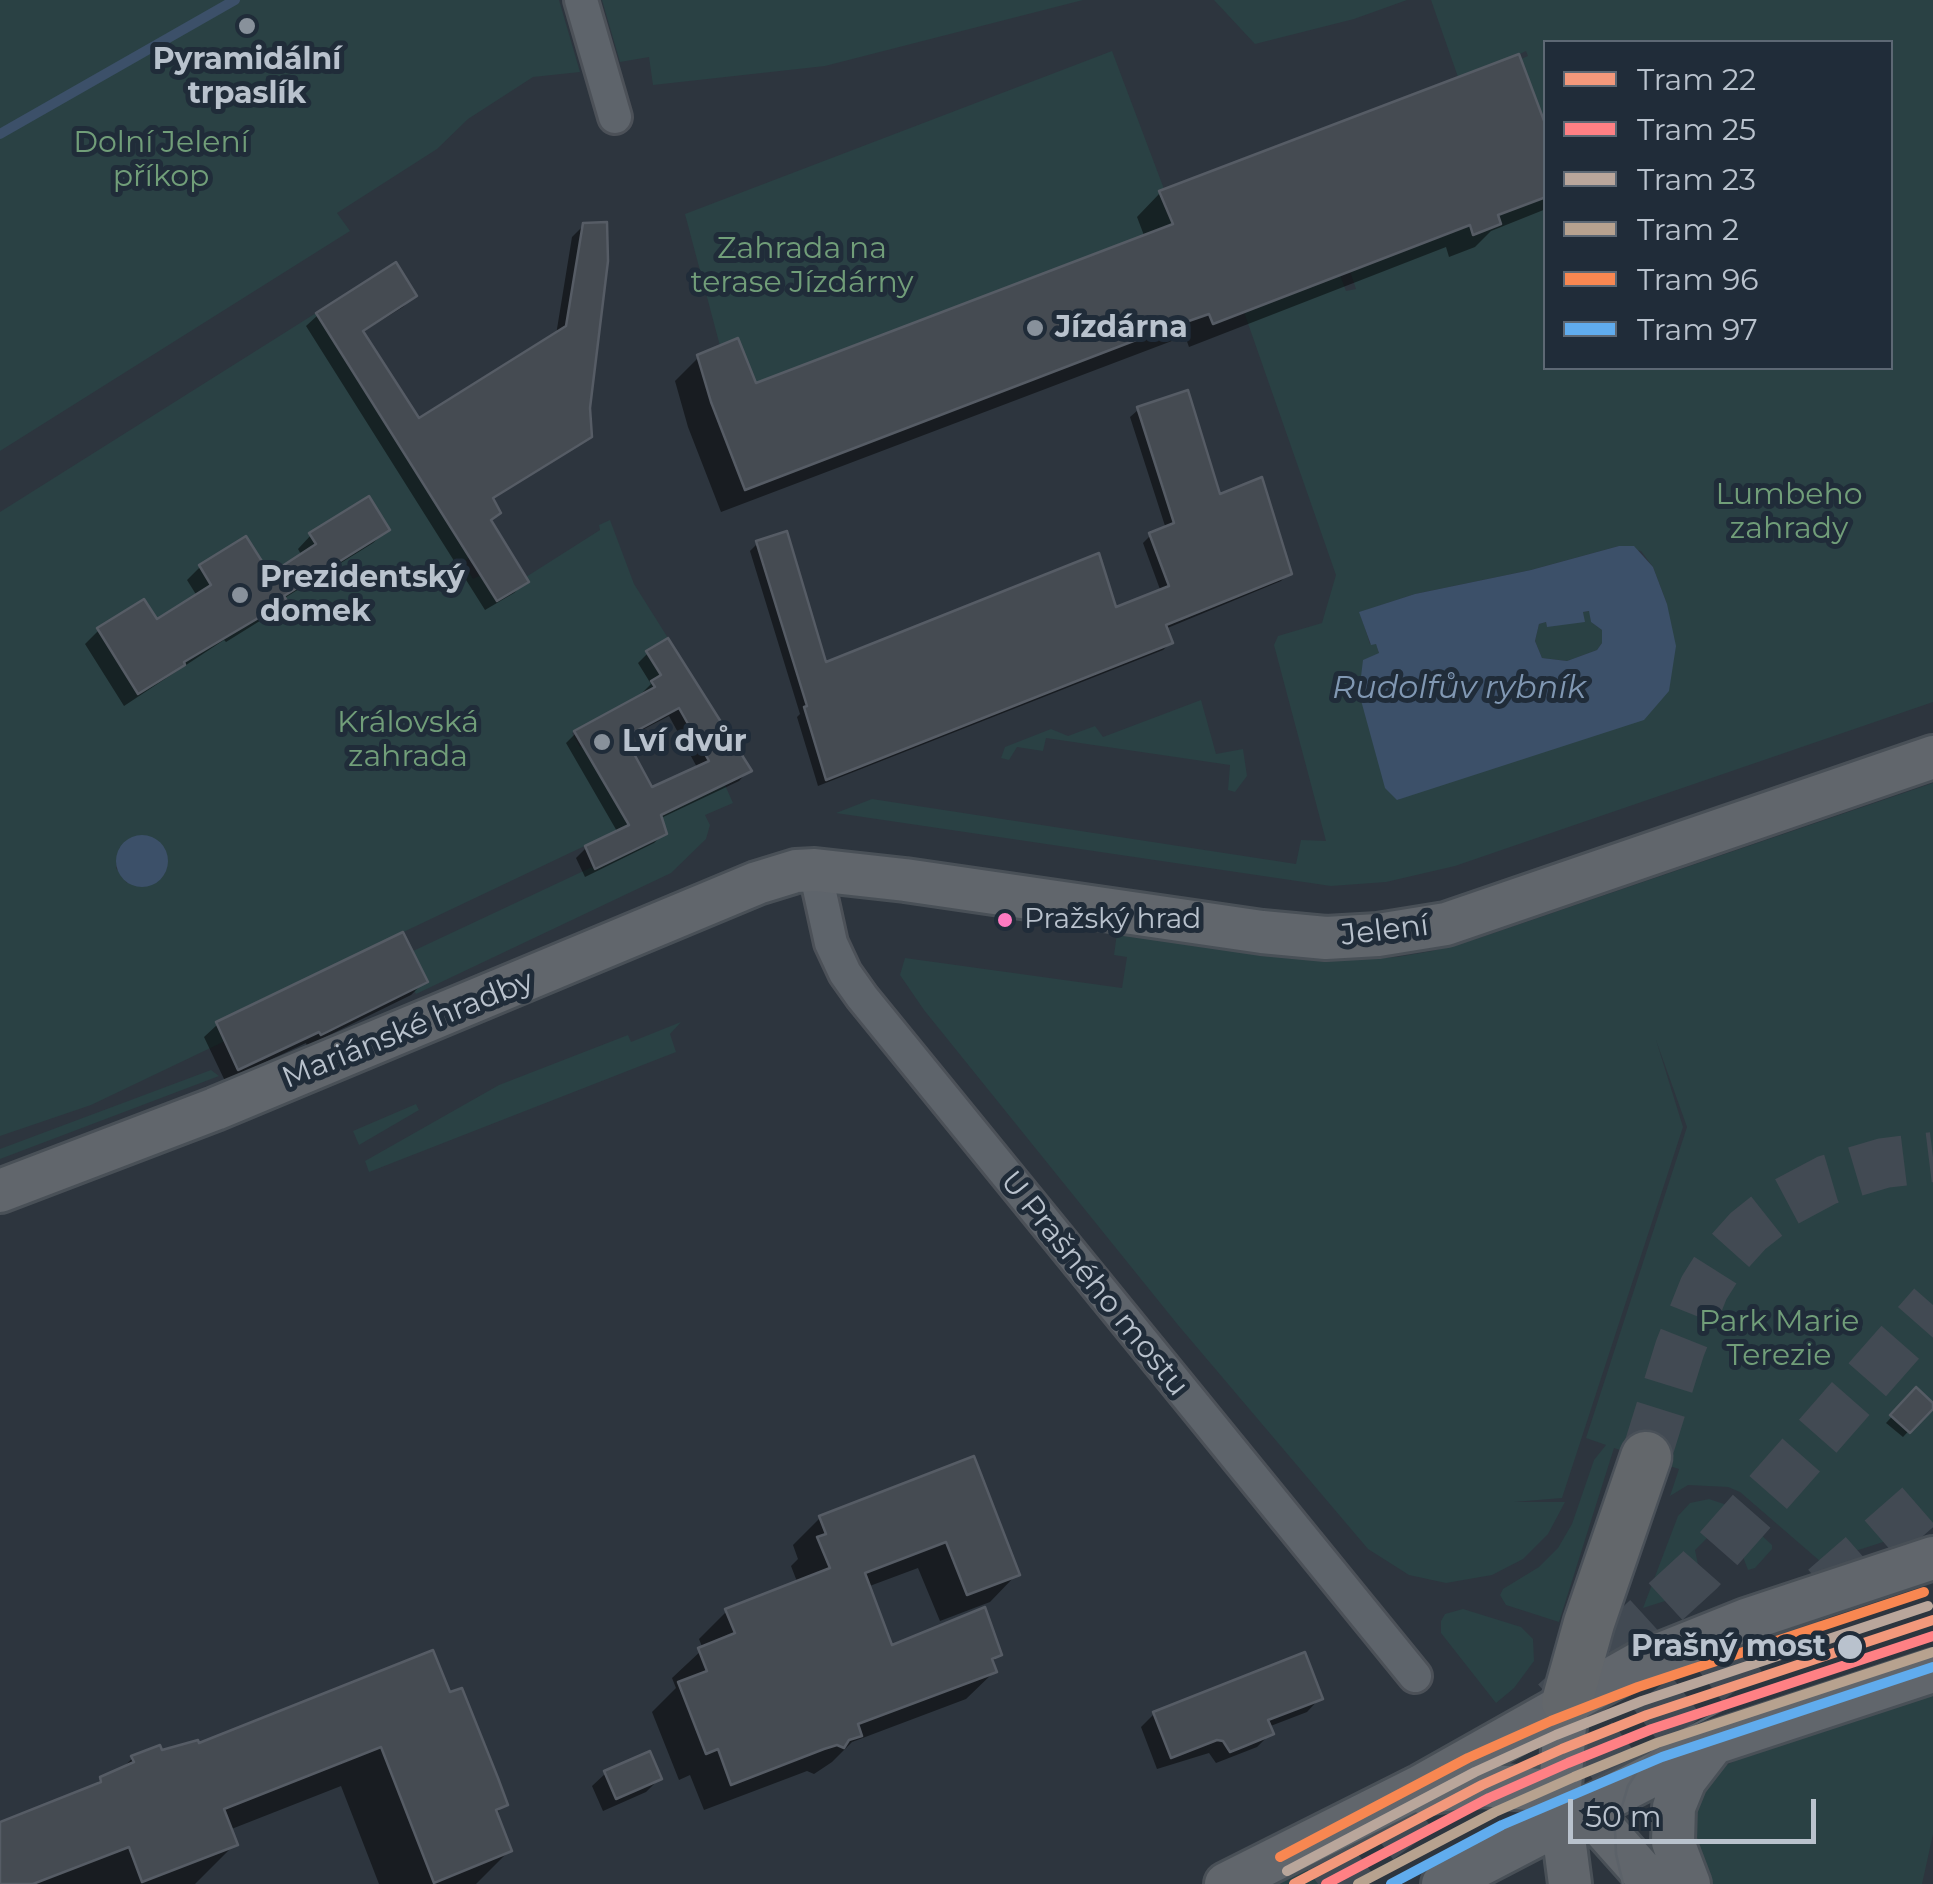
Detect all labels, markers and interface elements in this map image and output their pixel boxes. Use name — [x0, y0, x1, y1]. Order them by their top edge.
marker: Pyramidální trpaslík — [236, 15, 258, 37]
legend — [1543, 40, 1893, 370]
place label: Pyramidální trpaslík — [153, 42, 341, 112]
text: Tram 22 — [1637, 61, 1756, 98]
text: Tram 25 — [1637, 111, 1756, 148]
park label: Dolní Jelení příkop — [73, 125, 249, 196]
text: Tram 23 — [1637, 161, 1756, 198]
text: Tram 2 — [1637, 211, 1739, 248]
park label: Zahrada na terase Jízdárny — [691, 231, 913, 302]
text: Tram 96 — [1637, 261, 1759, 298]
place label: Jízdárna — [1055, 310, 1188, 346]
text: Tram 97 — [1637, 311, 1758, 348]
marker: Jízdárna — [1024, 317, 1046, 339]
park label: Lumbeho zahrady — [1716, 477, 1862, 548]
place label: Prezidentský domek — [260, 560, 465, 630]
marker: Prezidentský domek — [229, 584, 251, 606]
water label: Rudolfův rybník — [1332, 670, 1586, 708]
park label: Královská zahrada — [337, 705, 479, 776]
place label: Lví dvůr — [622, 724, 747, 760]
marker: Lví dvůr — [591, 731, 613, 753]
place label: Pražský hrad — [1024, 903, 1201, 937]
street label: Jelení — [1339, 908, 1431, 954]
marker: Pražský hrad — [995, 910, 1015, 930]
street label: Mariánské hradby — [277, 963, 539, 1097]
street label: U Prašného mostu — [992, 1164, 1196, 1404]
park label: Park Marie Terezie — [1699, 1304, 1859, 1374]
place label: Prašný most — [1631, 1629, 1826, 1665]
marker: Prašný most — [1835, 1632, 1865, 1662]
scale bar — [1573, 1779, 1820, 1841]
text: 50 m — [1585, 1798, 1662, 1835]

